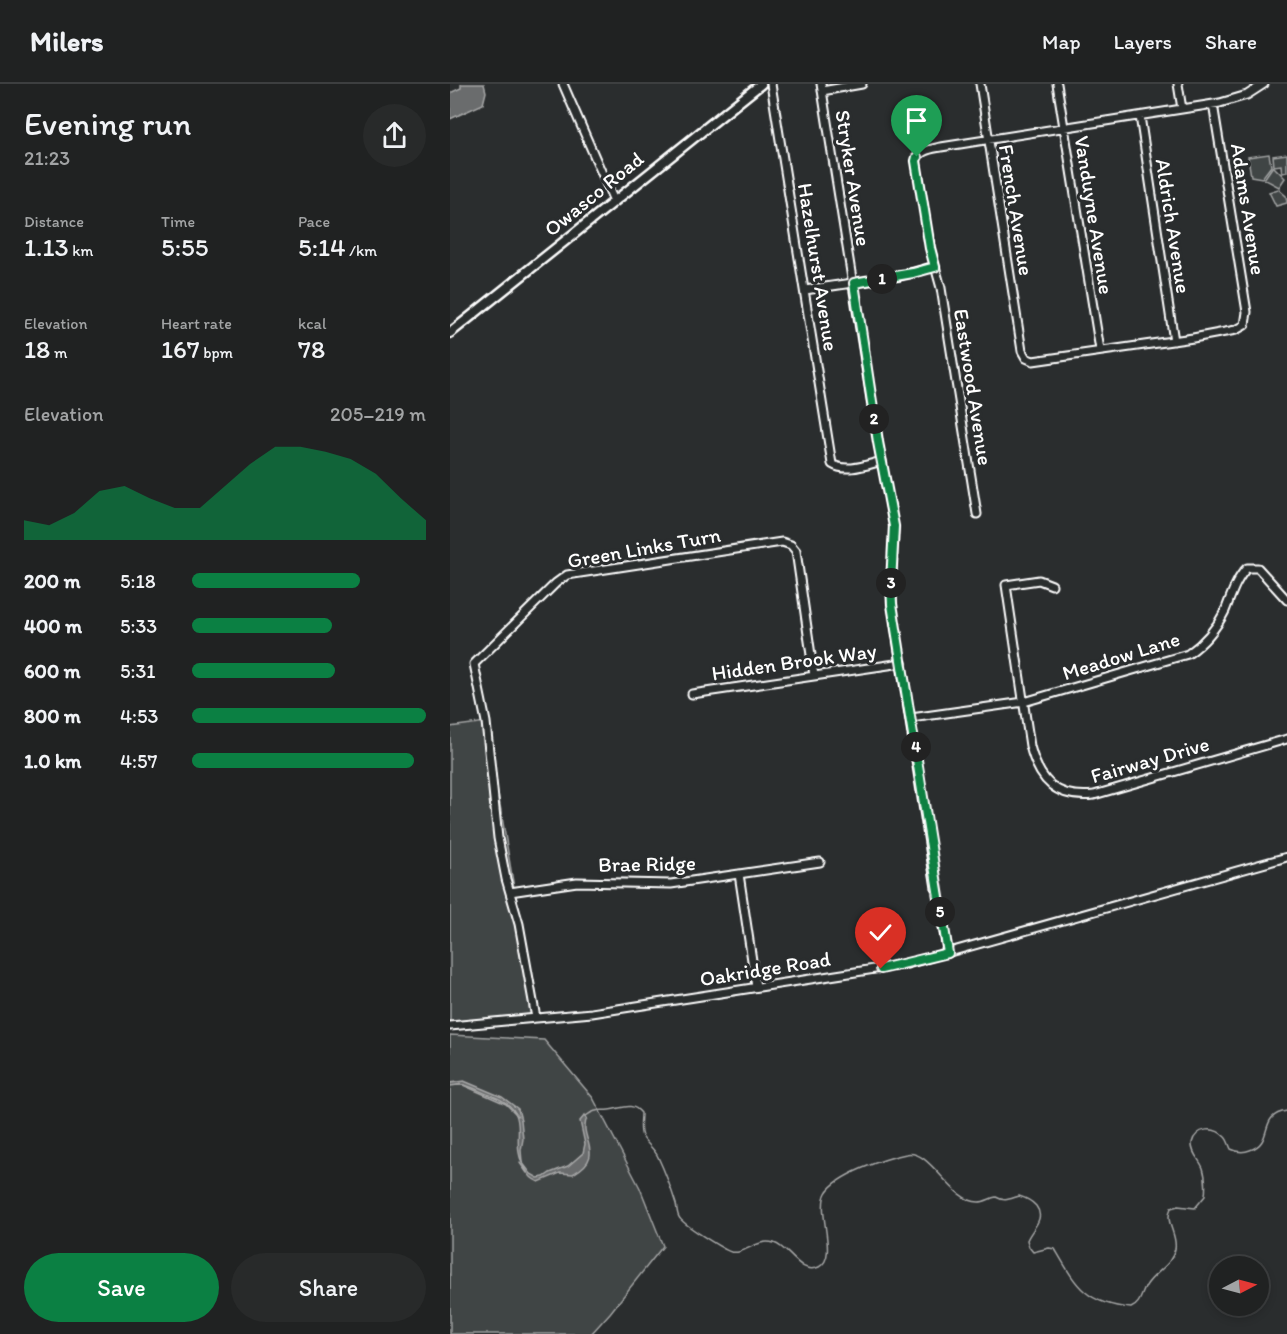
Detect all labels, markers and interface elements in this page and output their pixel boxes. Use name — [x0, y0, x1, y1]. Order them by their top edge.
text: Milers — [30, 24, 104, 58]
text: Map — [1042, 29, 1081, 54]
text: Layers — [1114, 29, 1172, 54]
text: Share — [1205, 29, 1257, 54]
pin — [891, 95, 942, 157]
text: Evening run — [24, 104, 191, 143]
button: share — [363, 104, 426, 167]
icon: arrive — [900, 104, 933, 137]
street label: Stryker Avenue — [830, 108, 877, 248]
street label: Vanduyne Avenue — [1070, 134, 1119, 296]
street label: Adams Avenue — [1226, 141, 1271, 277]
street label: French Avenue — [994, 142, 1039, 277]
text: 21:23 — [24, 146, 70, 170]
street label: Owasco Road — [539, 146, 649, 241]
street label: Aldrich Avenue — [1150, 157, 1197, 295]
street label: Hazelhurst Avenue — [793, 181, 844, 353]
text: Distance — [24, 212, 84, 231]
text: Time — [161, 212, 195, 231]
text: Pace — [298, 212, 330, 231]
text: 1.13 — [24, 231, 69, 263]
text: 5:55 — [161, 231, 208, 263]
text: 5:14 — [298, 231, 346, 263]
text: km — [69, 241, 93, 260]
text: /km — [346, 241, 377, 260]
pin: 1 — [867, 264, 897, 294]
text: 1 — [878, 269, 886, 288]
street label: Eastwood Avenue — [949, 307, 998, 467]
text: Elevation — [24, 314, 88, 333]
text: Heart rate — [161, 314, 232, 333]
text: kcal — [298, 314, 326, 333]
text: 18 — [24, 333, 50, 365]
text: 167 — [161, 333, 200, 365]
text: 78 — [298, 333, 325, 365]
text: m — [50, 343, 67, 362]
text: bpm — [200, 343, 233, 362]
text: Elevation — [24, 402, 103, 426]
text: 205–219 m — [330, 402, 426, 426]
pin: 2 — [859, 404, 889, 434]
text: 2 — [870, 409, 878, 428]
street label: Green Links Turn — [565, 522, 723, 573]
pin: 3 — [876, 568, 906, 598]
text: 200 m — [24, 569, 80, 593]
text: 5:18 — [120, 569, 156, 593]
text: 3 — [887, 573, 895, 592]
text: 400 m — [24, 614, 82, 638]
text: 5:33 — [120, 614, 157, 638]
street label: Meadow Lane — [1059, 626, 1183, 685]
street label: Hidden Brook Way — [710, 638, 878, 685]
text: 600 m — [24, 659, 81, 683]
text: 5:31 — [120, 659, 156, 683]
text: 800 m — [24, 704, 81, 728]
text: 4:53 — [120, 704, 158, 728]
street label: Fairway Drive — [1088, 731, 1212, 788]
pin: 4 — [901, 732, 931, 762]
text: 4 — [911, 737, 921, 756]
text: 1.0 km — [24, 749, 81, 773]
text: 4:57 — [120, 749, 157, 773]
street label: Brae Ridge — [598, 850, 696, 877]
pin: 5 — [925, 897, 955, 927]
text: 5 — [936, 902, 944, 921]
pin — [855, 907, 906, 969]
icon: check — [864, 916, 897, 949]
street label: Oakridge Road — [698, 946, 832, 991]
button: Save — [24, 1253, 219, 1322]
button: Share — [231, 1253, 426, 1322]
north arrow — [1209, 1256, 1269, 1316]
map controls — [1209, 1256, 1269, 1316]

